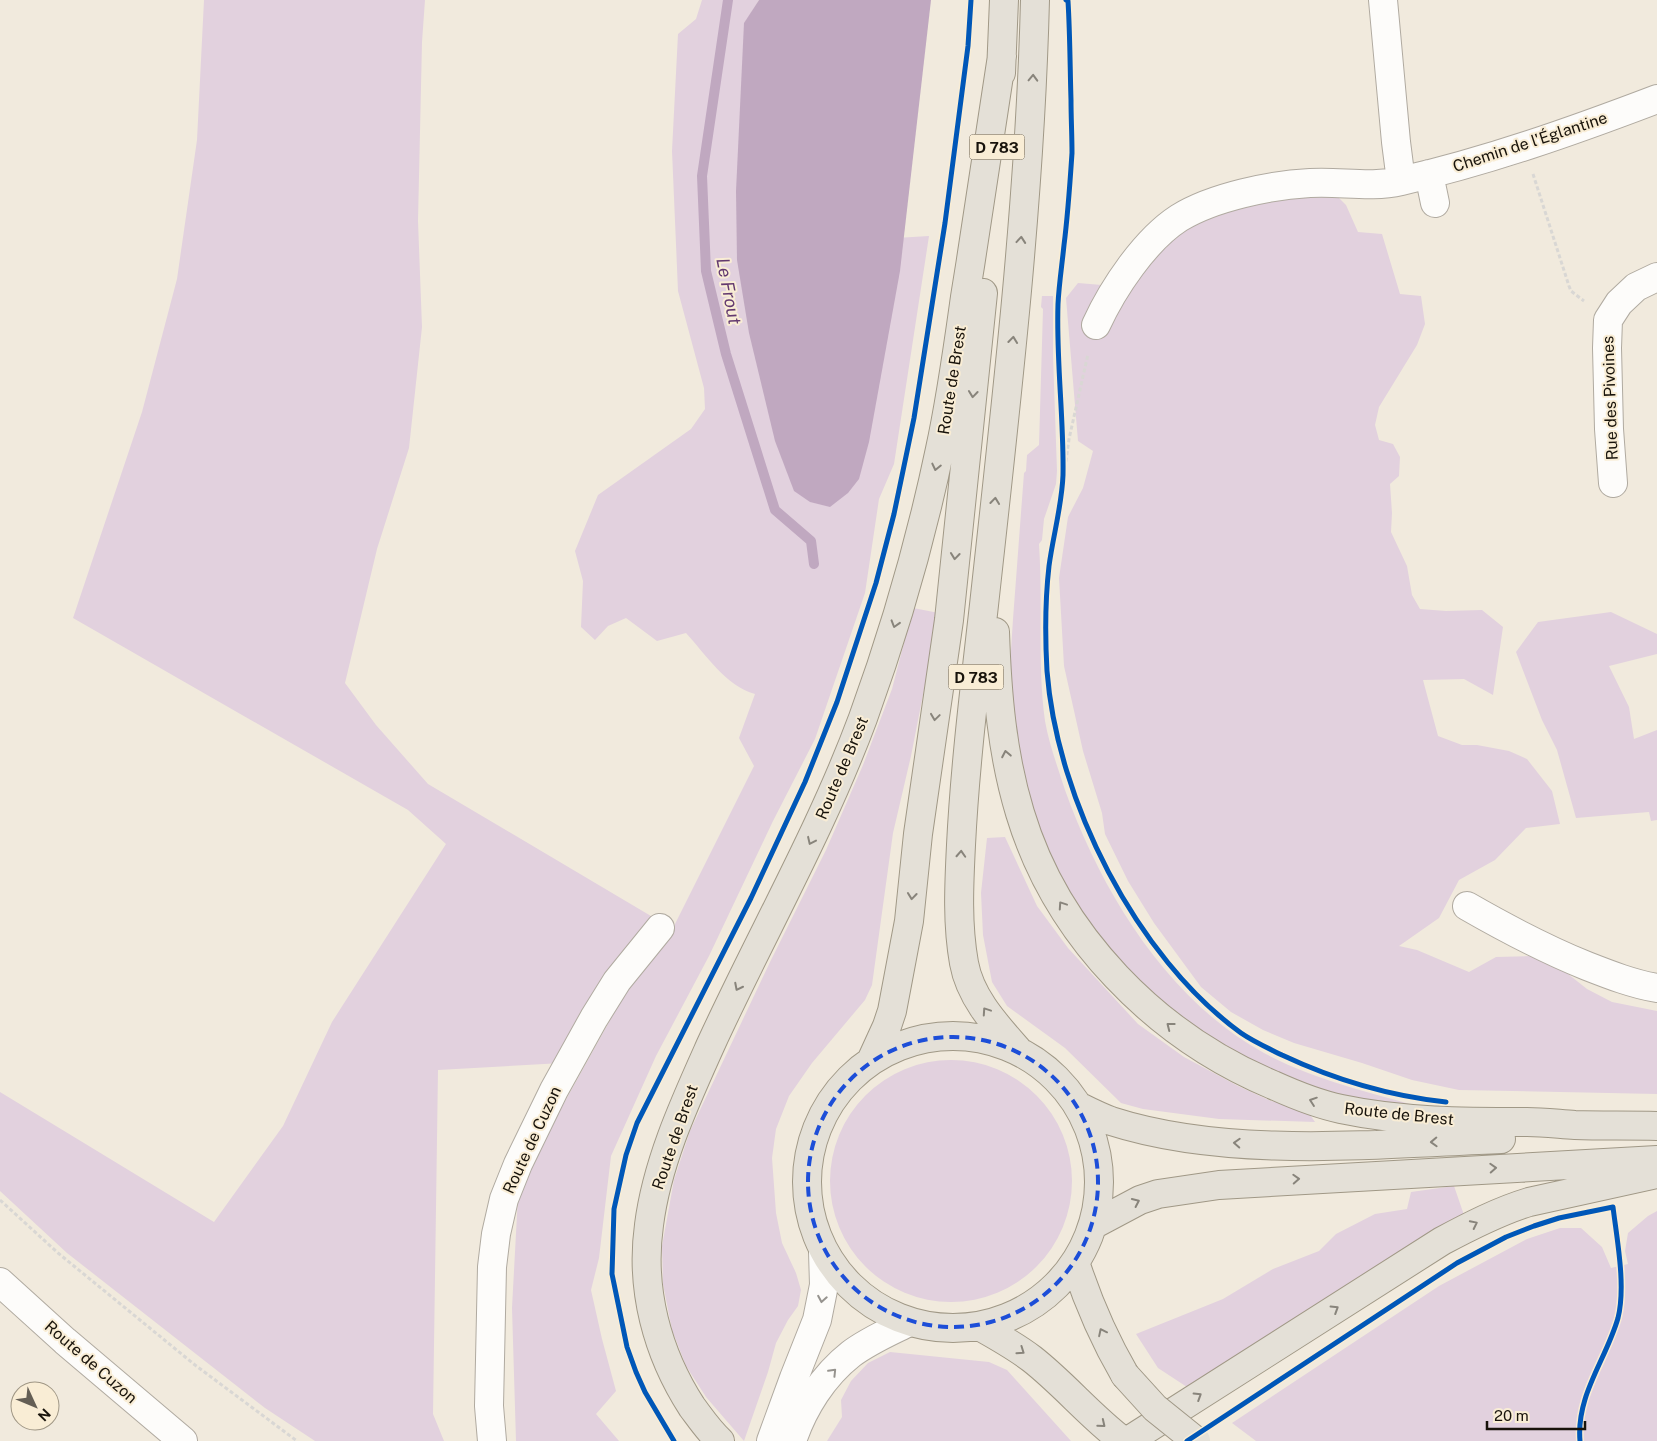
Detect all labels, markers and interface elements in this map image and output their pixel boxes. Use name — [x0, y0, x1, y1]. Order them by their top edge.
one-way arrow — [1028, 74, 1038, 82]
street label: Chemin de l'Églantine — [1450, 107, 1610, 176]
road number: D 783 — [970, 134, 1024, 160]
one-way arrow — [1016, 236, 1027, 244]
water label: Le Frout — [712, 256, 746, 326]
street label: Route de Brest — [934, 324, 970, 436]
one-way arrow — [1007, 335, 1018, 343]
street label: Rue des Pivoines — [1598, 335, 1622, 461]
one-way arrow — [968, 391, 979, 399]
one-way arrow — [931, 463, 942, 472]
one-way arrow — [989, 497, 1000, 505]
one-way arrow — [950, 552, 961, 560]
one-way arrow — [890, 620, 900, 628]
road number: D 783 — [948, 664, 1004, 690]
one-way arrow — [930, 713, 940, 721]
street label: Route de Brest — [812, 714, 872, 822]
one-way arrow — [1001, 749, 1012, 758]
one-way arrow — [806, 836, 817, 845]
one-way arrow — [955, 850, 966, 858]
one-way arrow — [906, 892, 917, 900]
one-way arrow — [1059, 902, 1068, 911]
one-way arrow — [735, 981, 745, 990]
one-way arrow — [983, 1007, 992, 1017]
one-way arrow — [1167, 1023, 1176, 1031]
street label: Route de Brest — [648, 1082, 702, 1192]
street label: Route de Cuzon — [499, 1083, 565, 1197]
one-way arrow — [1309, 1097, 1318, 1107]
street label: Route de Brest — [1343, 1099, 1455, 1129]
one-way arrow — [1233, 1137, 1241, 1148]
one-way arrow — [1430, 1137, 1438, 1147]
one-way arrow — [1489, 1163, 1497, 1174]
one-way arrow — [1292, 1174, 1300, 1185]
one-way arrow — [1131, 1198, 1140, 1208]
one-way arrow — [1469, 1220, 1478, 1230]
one-way arrow — [817, 1295, 827, 1304]
one-way arrow — [1330, 1305, 1339, 1315]
street label: Route de Cuzon — [41, 1317, 141, 1407]
one-way arrow — [1098, 1328, 1108, 1337]
one-way arrow — [1015, 1345, 1025, 1354]
one-way arrow — [827, 1368, 836, 1377]
north arrow — [10, 1381, 60, 1431]
one-way arrow — [1193, 1392, 1202, 1402]
scale bar — [1487, 1398, 1584, 1430]
text: N — [35, 1406, 54, 1425]
text: 20 m — [1494, 1407, 1529, 1424]
one-way arrow — [1096, 1419, 1105, 1427]

